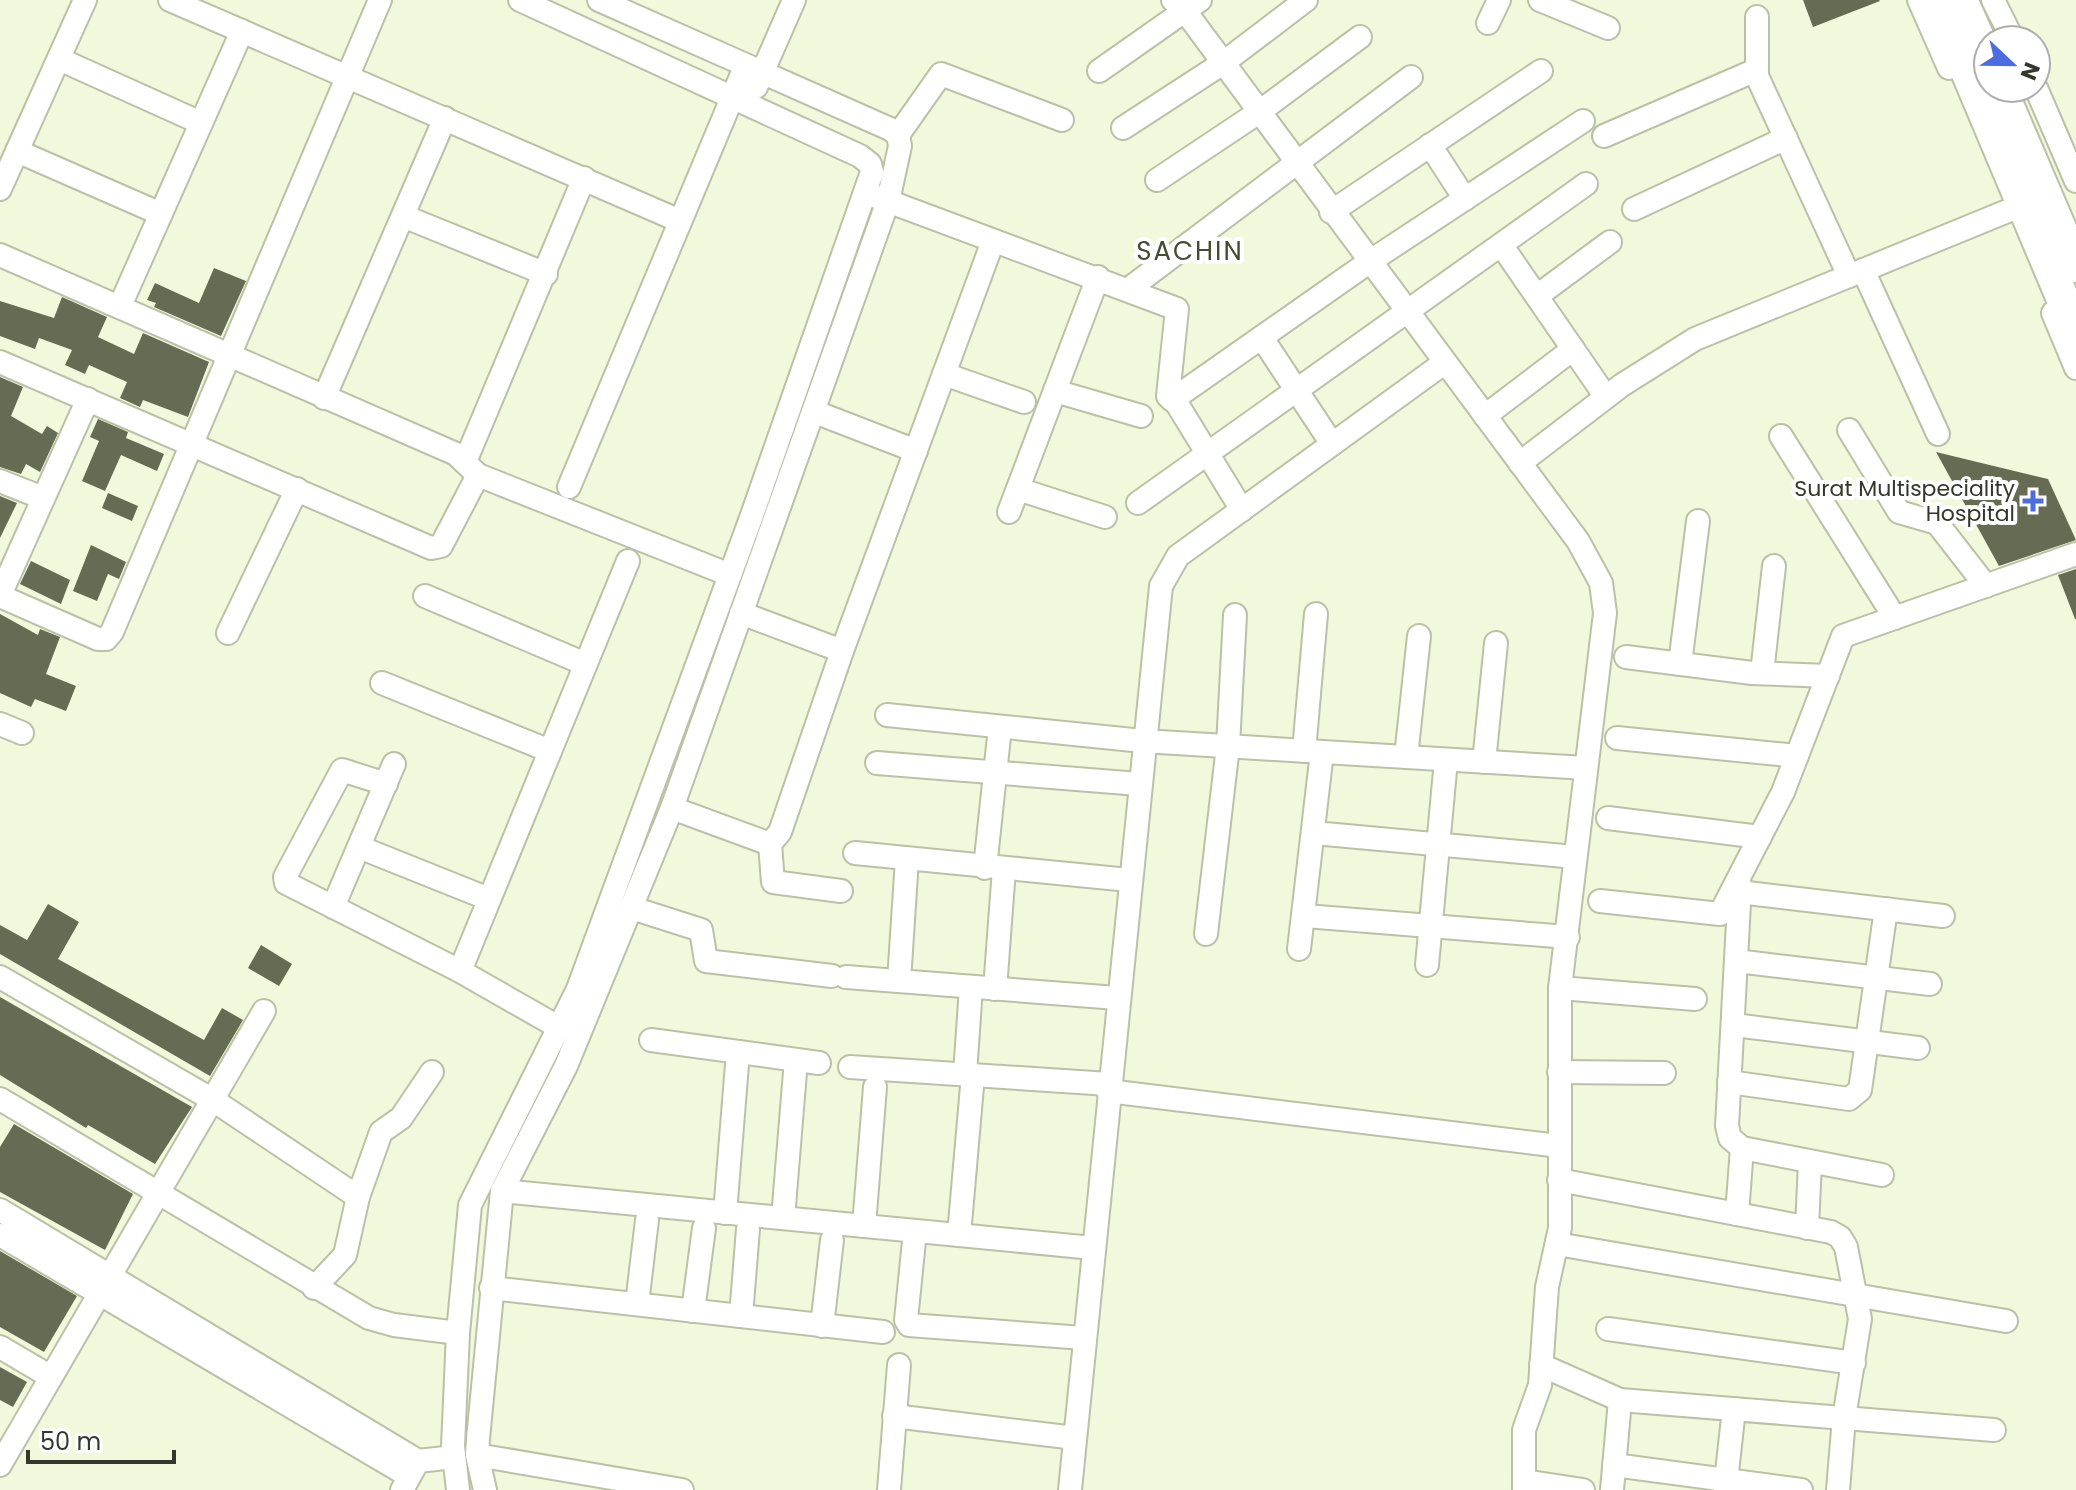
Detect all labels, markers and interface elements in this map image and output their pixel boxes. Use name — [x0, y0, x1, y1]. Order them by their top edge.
north arrow — [1972, 24, 2052, 104]
text: N — [2013, 58, 2048, 85]
district label: SACHIN — [1136, 233, 1244, 269]
place label: Surat Multispeciality Hospital — [1794, 473, 2016, 529]
marker: Surat Multispeciality Hospital — [2022, 490, 2044, 512]
scale bar — [28, 1414, 174, 1464]
text: 50 m — [40, 1425, 101, 1458]

